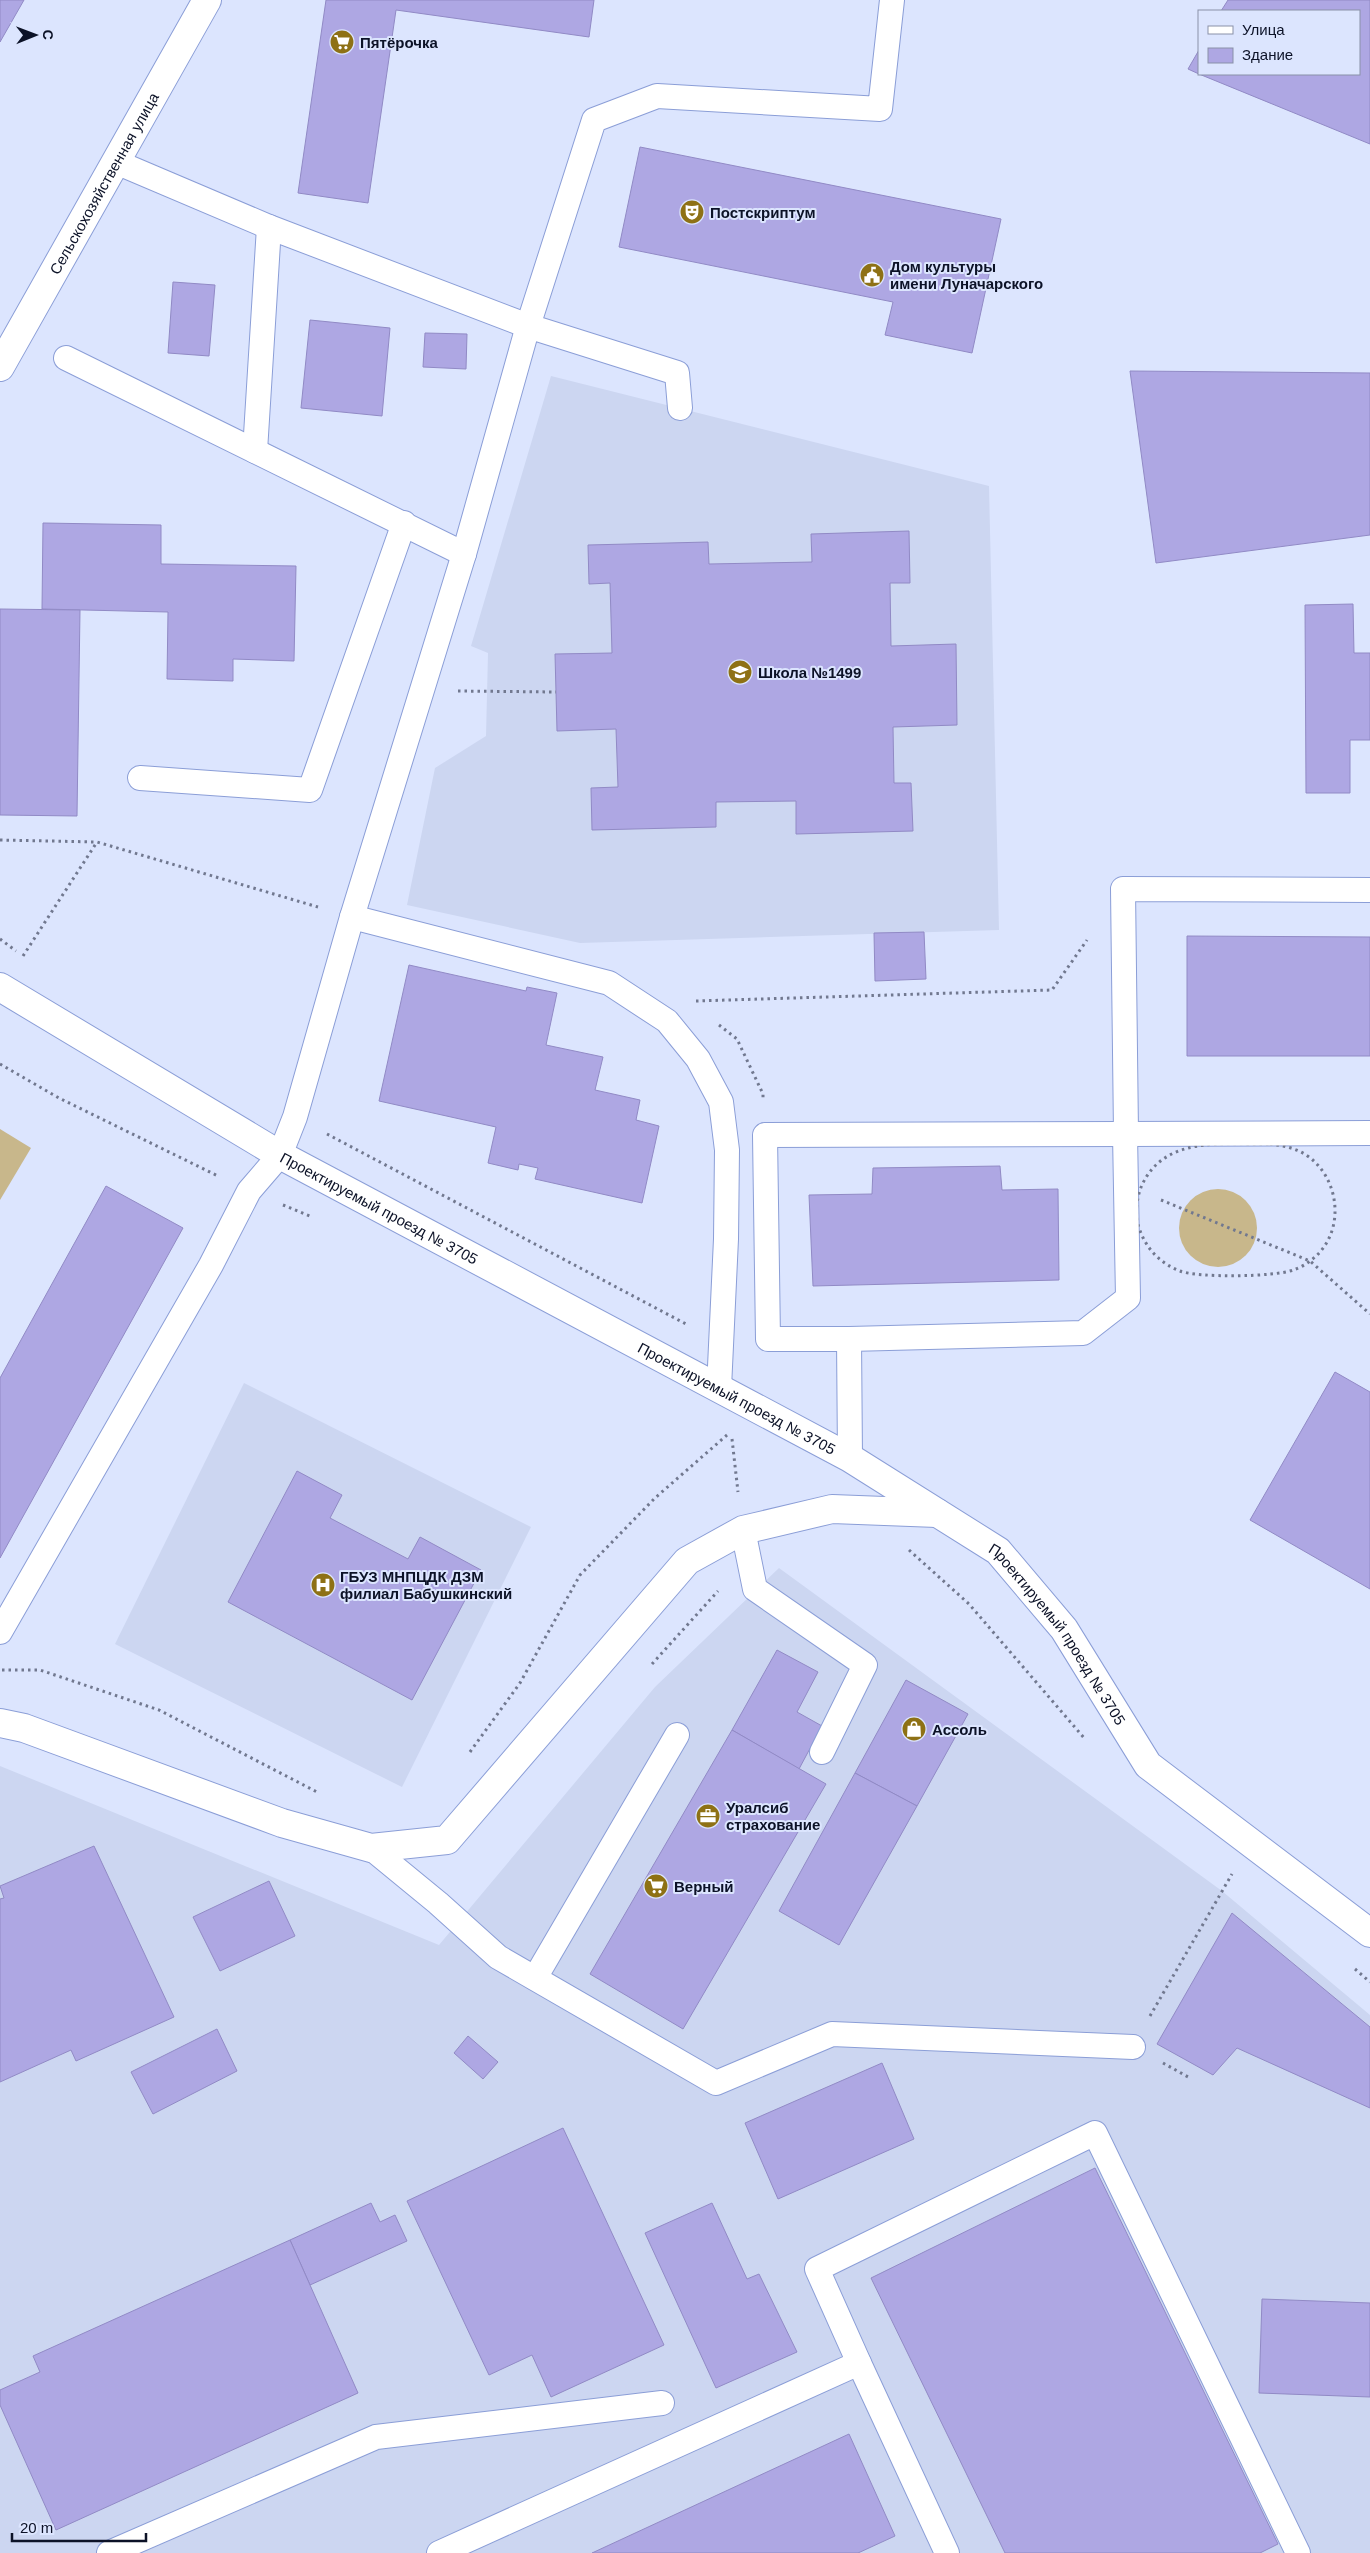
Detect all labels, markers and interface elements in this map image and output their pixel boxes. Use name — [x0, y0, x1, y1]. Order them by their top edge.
north arrow — [10, 10, 60, 60]
legend — [1198, 10, 1360, 75]
text: Улица — [1242, 21, 1285, 38]
supermarket icon: Пятёрочка — [329, 29, 355, 55]
text: С — [40, 30, 56, 40]
place label: Пятёрочка — [360, 34, 438, 51]
text: Здание — [1242, 46, 1293, 63]
street label: Сельскохозяйственная улица — [46, 89, 162, 277]
theatre icon: Постскриптум — [679, 199, 705, 225]
place label: Постскриптум — [710, 204, 816, 221]
place label: Дом культуры имени Луначарского — [890, 258, 1043, 292]
public building icon: Дом культуры имени Луначарского — [859, 262, 885, 288]
school or university icon: Школа №1499 — [727, 659, 753, 685]
place label: Школа №1499 — [758, 664, 861, 681]
street label: Проектируемый проезд № 3705 — [278, 1148, 481, 1267]
street label: Проектируемый проезд № 3705 — [635, 1338, 839, 1457]
street label: Проектируемый проезд № 3705 — [986, 1539, 1129, 1728]
place label: ГБУЗ МНПЦДК ДЗМ филиал Бабушкинский — [340, 1568, 512, 1602]
hospital icon: ГБУЗ МНПЦДК ДЗМ филиал Бабушкинский — [310, 1572, 336, 1598]
shop icon: Ассоль — [901, 1716, 927, 1742]
place label: Ассоль — [932, 1721, 987, 1738]
place label: Уралсиб страхование — [726, 1799, 820, 1833]
office icon: Уралсиб страхование — [695, 1803, 721, 1829]
supermarket icon: Верный — [643, 1873, 669, 1899]
place label: Верный — [674, 1878, 733, 1895]
scale bar — [12, 2510, 146, 2542]
text: 20 m — [20, 2519, 53, 2536]

